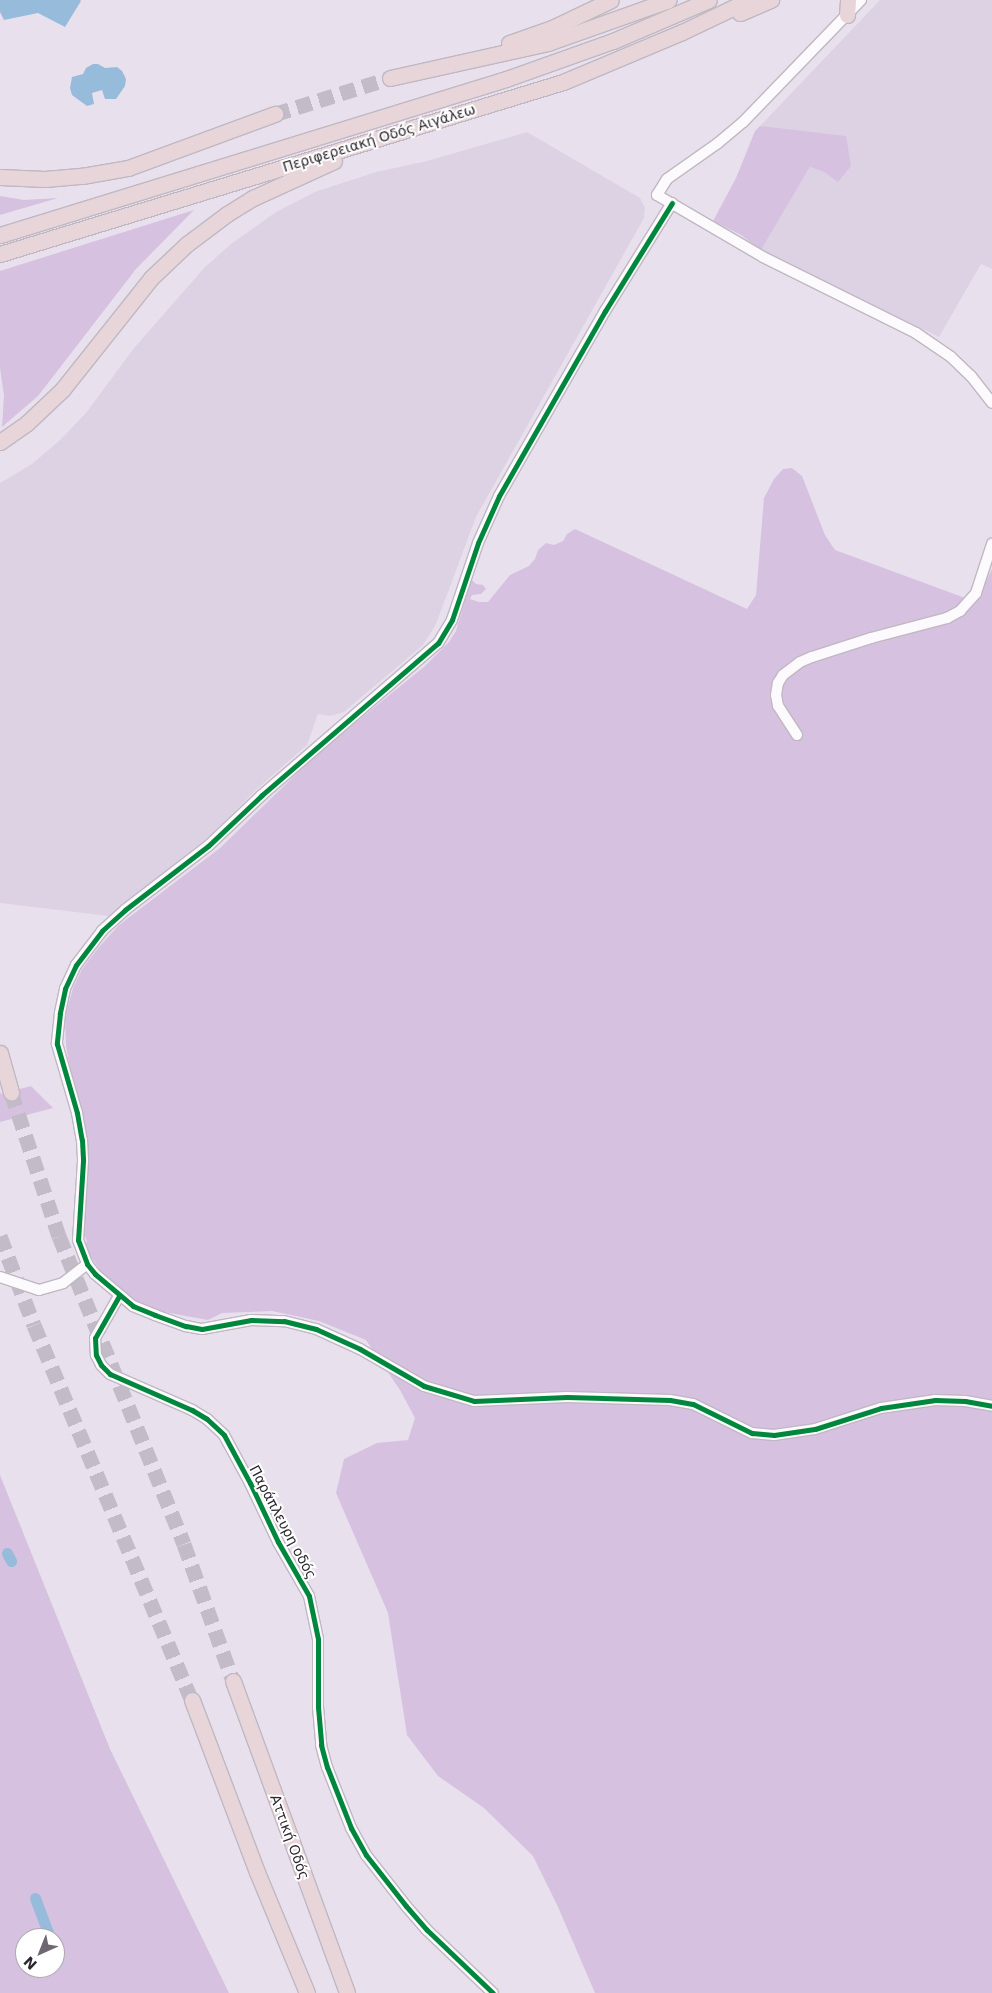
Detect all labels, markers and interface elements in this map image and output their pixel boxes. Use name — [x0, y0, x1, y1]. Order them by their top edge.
street label: Περιφερειακή Οδός Αιγάλεω — [281, 101, 477, 175]
street label: Παράπλευρη οδός — [246, 1462, 320, 1582]
street label: Αττική Οδός — [267, 1792, 313, 1882]
north arrow — [15, 1928, 65, 1978]
text: N — [21, 1953, 40, 1973]

